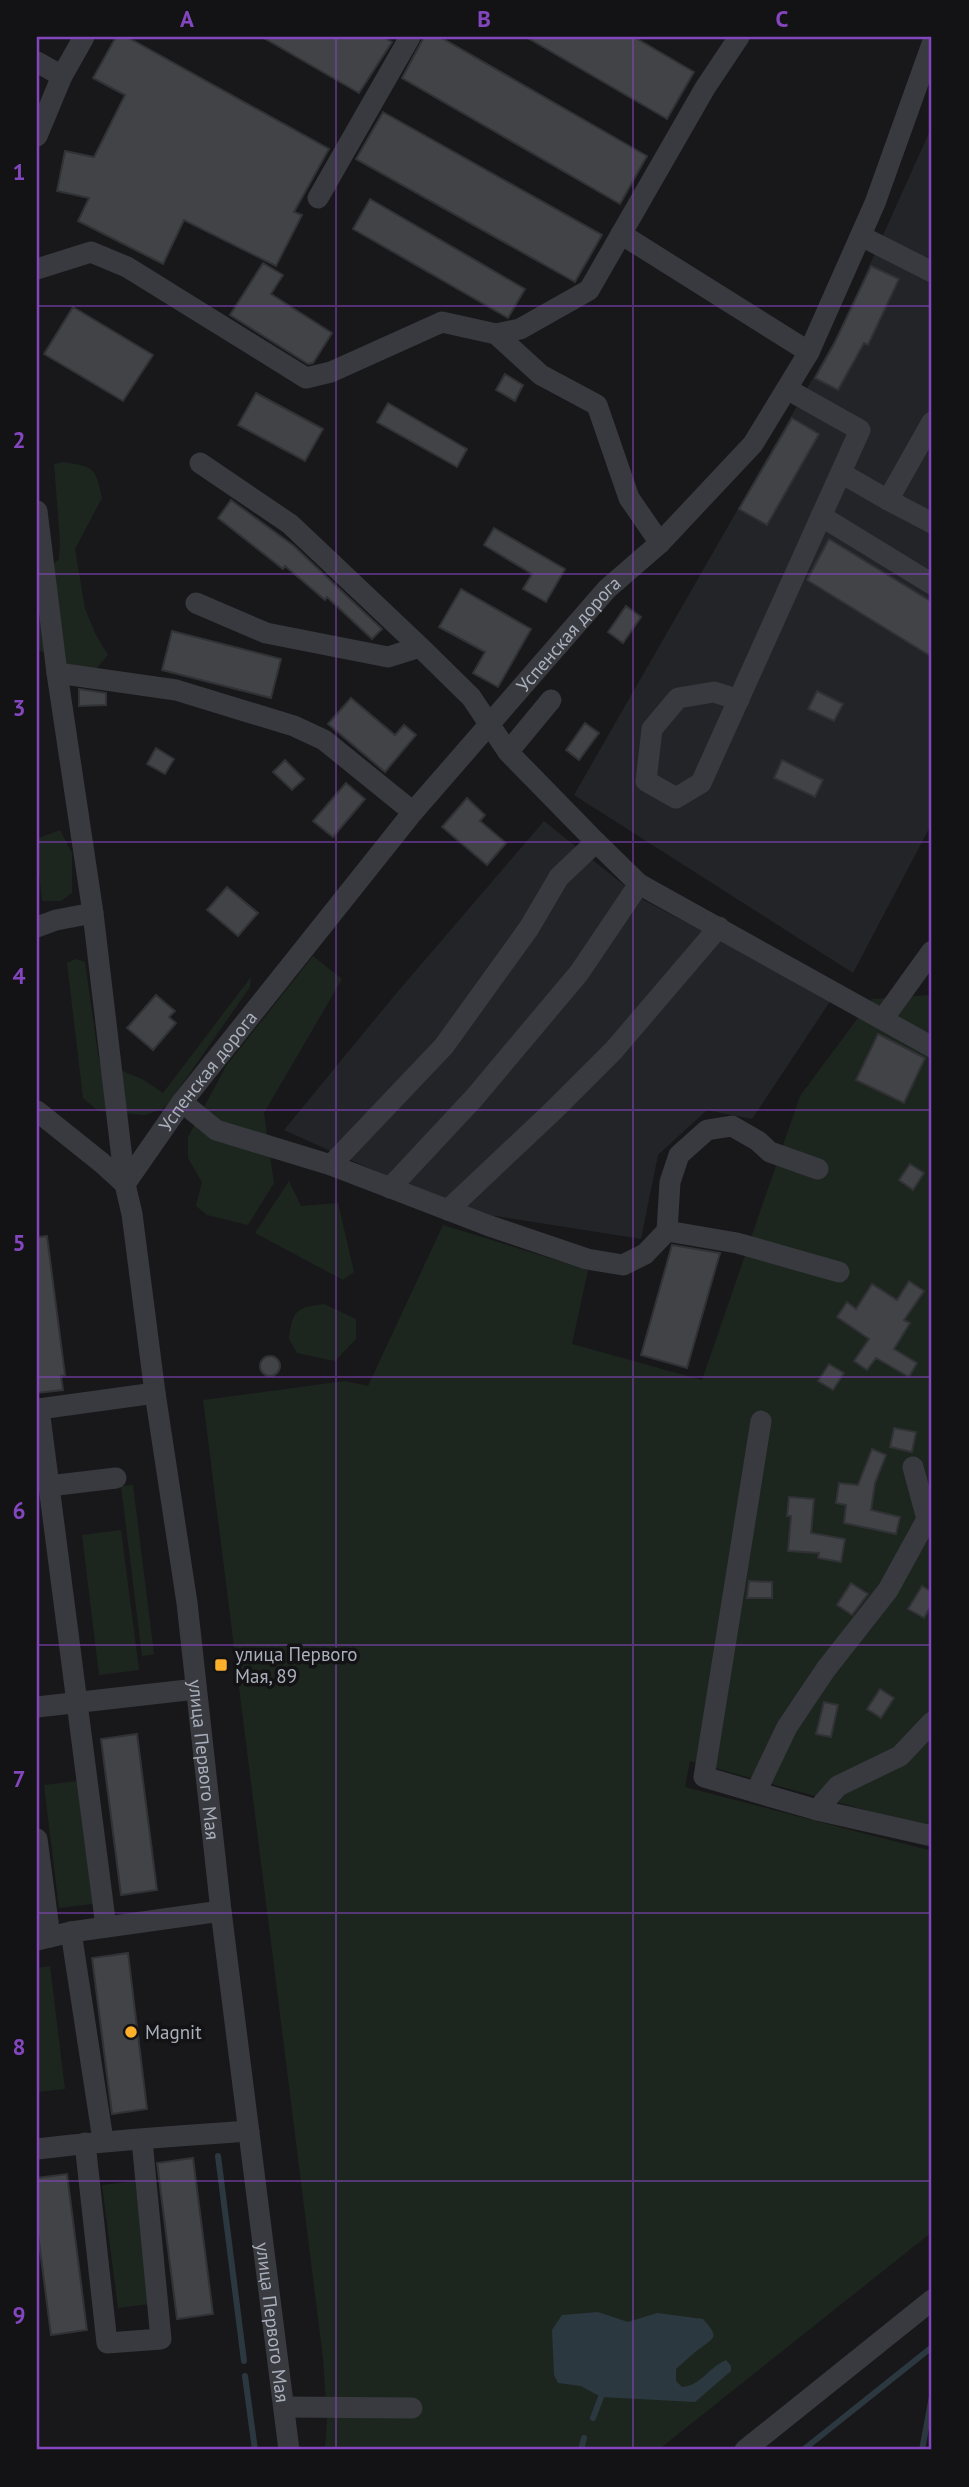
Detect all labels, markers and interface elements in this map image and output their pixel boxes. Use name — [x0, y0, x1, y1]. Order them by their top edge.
text: A — [180, 4, 194, 33]
text: B — [477, 4, 491, 33]
text: C — [776, 4, 789, 33]
text: 1 — [12, 157, 26, 186]
text: 2 — [12, 425, 26, 454]
street label: Успенская дорога — [511, 571, 625, 697]
text: 3 — [12, 693, 26, 722]
text: 4 — [12, 961, 26, 990]
street label: Успенская дорога — [153, 1006, 262, 1136]
text: 5 — [12, 1228, 26, 1257]
text: 6 — [12, 1496, 26, 1525]
place label: улица Первого Мая, 89 — [235, 1642, 357, 1688]
marker: улица Первого Мая, 89 — [213, 1657, 229, 1673]
street label: улица Первого Мая — [184, 1678, 225, 1841]
text: 7 — [12, 1764, 26, 1793]
place label: Magnit — [145, 2020, 202, 2044]
marker: Magnit — [123, 2024, 139, 2040]
text: 8 — [12, 2032, 26, 2061]
street label: улица Первого Мая — [251, 2241, 295, 2404]
text: 9 — [12, 2300, 26, 2329]

